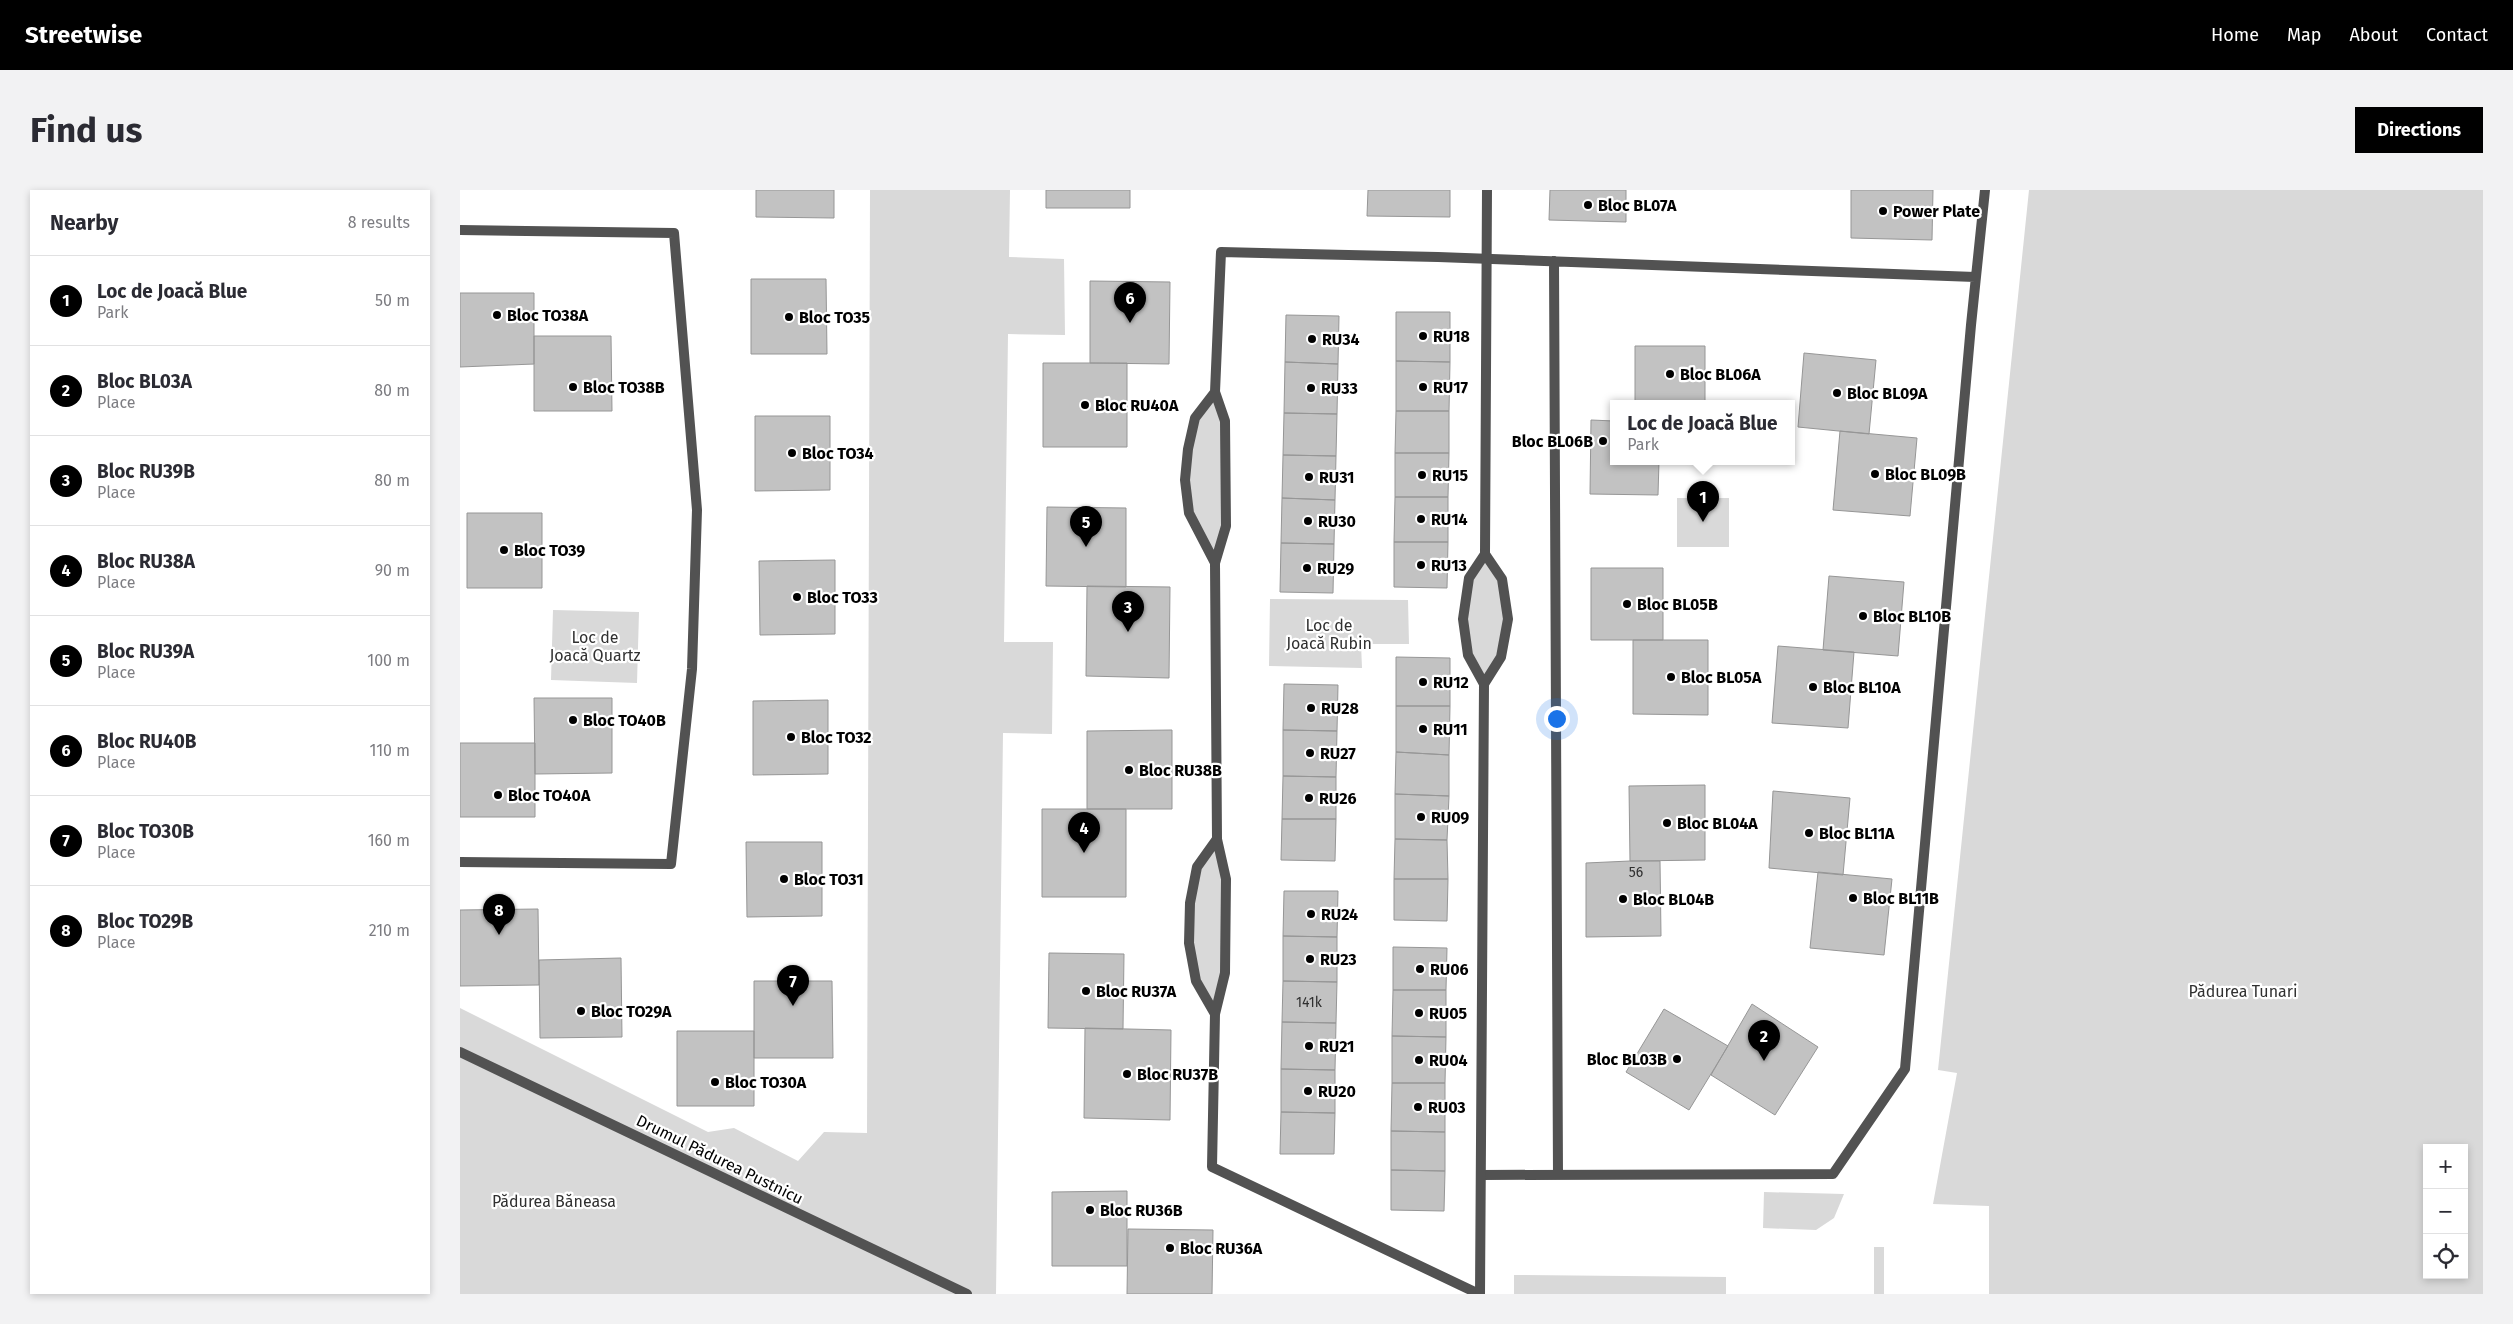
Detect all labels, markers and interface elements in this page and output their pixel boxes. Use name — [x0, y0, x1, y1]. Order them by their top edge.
text: Streetwise — [25, 21, 142, 49]
text: Home — [2211, 24, 2259, 46]
text: Map — [2287, 24, 2321, 46]
text: About — [2349, 24, 2398, 46]
text: Contact — [2426, 24, 2488, 46]
button: Directions — [2355, 107, 2483, 153]
text: Find us — [30, 109, 142, 151]
place label: Bloc BL07A — [1598, 196, 1677, 215]
marker: Bloc BL07A — [1582, 199, 1594, 211]
place label: Power Plate — [1893, 202, 1980, 221]
marker: Power Plate — [1877, 205, 1889, 217]
text: Nearby — [50, 210, 118, 236]
text: 8 results — [348, 213, 410, 232]
text: Loc de Joacă Blue — [97, 280, 247, 303]
pin: 6 — [1114, 282, 1146, 323]
text: 1 — [62, 291, 70, 310]
text: 50 m — [375, 291, 410, 310]
text: Park — [97, 303, 129, 322]
place label: Bloc TO38A — [507, 306, 589, 325]
place label: Bloc TO35 — [799, 308, 870, 327]
marker: Bloc TO38A — [491, 309, 503, 321]
marker: Bloc TO35 — [783, 311, 795, 323]
place label: RU18 — [1433, 327, 1470, 346]
place label: RU34 — [1322, 330, 1359, 349]
marker: RU18 — [1417, 330, 1429, 342]
marker: RU34 — [1306, 333, 1318, 345]
place label: Bloc BL06A — [1680, 365, 1761, 384]
marker: Bloc BL06A — [1664, 368, 1676, 380]
text: Bloc BL03A — [97, 370, 192, 393]
place label: Bloc TO38B — [583, 378, 665, 397]
place label: RU17 — [1433, 378, 1469, 397]
place label: RU33 — [1321, 379, 1358, 398]
text: 2 — [62, 381, 70, 400]
text: 80 m — [374, 381, 410, 400]
marker: Bloc TO38B — [567, 381, 579, 393]
marker: RU17 — [1417, 381, 1429, 393]
marker: RU33 — [1305, 382, 1317, 394]
place label: Bloc BL09A — [1847, 384, 1928, 403]
marker: Bloc BL09A — [1831, 387, 1843, 399]
text: Place — [97, 393, 136, 412]
place label: Bloc RU40A — [1095, 396, 1179, 415]
marker: Bloc RU40A — [1079, 399, 1091, 411]
popup — [1610, 400, 1795, 465]
text: Loc de Joacă Blue — [1627, 412, 1778, 435]
place label: Bloc BL06B — [1512, 432, 1593, 451]
marker: Bloc BL06B — [1597, 435, 1609, 447]
text: Park — [1627, 435, 1659, 454]
place label: Bloc TO34 — [802, 444, 874, 463]
marker: Bloc TO34 — [786, 447, 798, 459]
text: Bloc RU39B — [97, 460, 195, 483]
place label: Bloc BL09B — [1885, 465, 1966, 484]
place label: RU15 — [1432, 466, 1469, 485]
place label: RU31 — [1319, 468, 1355, 487]
marker: Bloc BL09B — [1869, 468, 1881, 480]
marker: RU15 — [1416, 469, 1428, 481]
text: 3 — [62, 471, 70, 490]
text: 80 m — [374, 471, 410, 490]
marker: RU31 — [1303, 471, 1315, 483]
pin: 1 — [1687, 481, 1719, 522]
text: Place — [97, 483, 136, 502]
pin: 5 — [1070, 506, 1102, 547]
place label: RU14 — [1431, 510, 1468, 529]
place label: RU30 — [1318, 512, 1356, 531]
marker: RU14 — [1415, 513, 1427, 525]
marker: RU30 — [1302, 515, 1314, 527]
place label: Bloc TO39 — [514, 541, 585, 560]
marker: Bloc TO39 — [498, 544, 510, 556]
text: Bloc RU38A — [97, 550, 195, 573]
place label: RU13 — [1431, 556, 1467, 575]
place label: RU29 — [1317, 559, 1354, 578]
marker: RU13 — [1415, 559, 1427, 571]
text: 4 — [61, 561, 71, 580]
text: 90 m — [375, 561, 410, 580]
marker: RU29 — [1301, 562, 1313, 574]
text: Place — [97, 573, 136, 592]
place label: Bloc TO33 — [807, 588, 878, 607]
marker: Bloc TO33 — [791, 591, 803, 603]
pin: 3 — [1112, 591, 1144, 632]
place label: Bloc BL05B — [1637, 595, 1718, 614]
marker: Bloc BL05B — [1621, 598, 1633, 610]
place label: Bloc BL10B — [1873, 607, 1951, 626]
marker: Bloc BL10B — [1857, 610, 1869, 622]
park label: Loc de Joacă Rubin — [1286, 616, 1372, 653]
park label: Loc de Joacă Quartz — [549, 628, 641, 665]
text: Bloc RU39A — [97, 640, 194, 663]
text: 5 — [62, 651, 70, 670]
text: 100 m — [367, 651, 410, 670]
text: Place — [97, 663, 136, 682]
place label: Bloc BL05A — [1681, 668, 1762, 687]
marker: Bloc BL05A — [1665, 671, 1677, 683]
place label: RU12 — [1433, 673, 1469, 692]
marker: RU12 — [1417, 676, 1429, 688]
place label: Bloc BL10A — [1823, 678, 1901, 697]
marker: Bloc BL10A — [1807, 681, 1819, 693]
place label: RU28 — [1321, 699, 1359, 718]
marker: RU28 — [1305, 702, 1317, 714]
your location — [1544, 706, 1570, 732]
place label: Bloc TO40B — [583, 711, 666, 730]
marker: Bloc TO40B — [567, 714, 579, 726]
place label: RU11 — [1433, 720, 1468, 739]
marker: RU11 — [1417, 723, 1429, 735]
place label: Bloc TO32 — [801, 728, 872, 747]
text: Bloc RU40B — [97, 730, 196, 753]
marker: Bloc TO32 — [785, 731, 797, 743]
text: 6 — [61, 741, 71, 760]
text: 110 m — [369, 741, 410, 760]
place label: RU27 — [1320, 744, 1356, 763]
marker: RU27 — [1304, 747, 1316, 759]
text: Place — [97, 753, 136, 772]
place label: Bloc RU38B — [1139, 761, 1222, 780]
marker: Bloc RU38B — [1123, 764, 1135, 776]
place label: Bloc TO40A — [508, 786, 591, 805]
marker: Bloc TO40A — [492, 789, 504, 801]
place label: RU26 — [1319, 789, 1356, 808]
marker: RU26 — [1303, 792, 1315, 804]
place label: RU09 — [1431, 808, 1469, 827]
marker: RU09 — [1415, 811, 1427, 823]
pin: 4 — [1068, 812, 1100, 853]
place label: Bloc BL04A — [1677, 814, 1758, 833]
marker: Bloc BL04A — [1661, 817, 1673, 829]
text: Bloc TO30B — [97, 820, 194, 843]
place label: Bloc BL11A — [1819, 824, 1895, 843]
marker: Bloc BL11A — [1803, 827, 1815, 839]
text: 7 — [62, 831, 70, 850]
text: 160 m — [368, 831, 410, 850]
text: Place — [97, 843, 136, 862]
house number: 56 — [1629, 864, 1643, 881]
place label: Bloc TO31 — [794, 870, 864, 889]
marker: Bloc TO31 — [778, 873, 790, 885]
place label: Bloc BL11B — [1863, 889, 1939, 908]
place label: Bloc BL04B — [1633, 890, 1714, 909]
marker: Bloc BL11B — [1847, 892, 1859, 904]
marker: Bloc BL04B — [1617, 893, 1629, 905]
pin: 8 — [483, 894, 515, 935]
place label: RU24 — [1321, 905, 1358, 924]
marker: RU24 — [1305, 908, 1317, 920]
text: Bloc TO29B — [97, 910, 193, 933]
text: 8 — [61, 921, 71, 940]
text: 210 m — [369, 921, 410, 940]
text: Place — [97, 933, 136, 952]
place label: RU23 — [1320, 950, 1357, 969]
marker: RU23 — [1304, 953, 1316, 965]
place label: RU06 — [1430, 960, 1469, 979]
marker: RU06 — [1414, 963, 1426, 975]
pin: 7 — [777, 965, 809, 1006]
place label: Bloc RU37A — [1096, 982, 1177, 1001]
park label: Pădurea Tunari — [2189, 982, 2297, 1001]
marker: Bloc RU37A — [1080, 985, 1092, 997]
house number: 141k — [1296, 994, 1323, 1011]
place label: Bloc TO29A — [591, 1002, 672, 1021]
place label: RU05 — [1429, 1004, 1468, 1023]
marker: Bloc TO29A — [575, 1005, 587, 1017]
marker: RU05 — [1413, 1007, 1425, 1019]
pin: 2 — [1748, 1020, 1780, 1061]
place label: RU21 — [1319, 1037, 1355, 1056]
marker: RU21 — [1303, 1040, 1315, 1052]
place label: Bloc BL03B — [1587, 1050, 1667, 1069]
place label: RU04 — [1429, 1051, 1468, 1070]
marker: Bloc BL03B — [1671, 1053, 1683, 1065]
marker: RU04 — [1413, 1054, 1425, 1066]
place label: Bloc RU37B — [1137, 1065, 1218, 1084]
marker: Bloc RU37B — [1121, 1068, 1133, 1080]
place label: Bloc TO30A — [725, 1073, 807, 1092]
marker: Bloc TO30A — [709, 1076, 721, 1088]
place label: RU20 — [1318, 1082, 1356, 1101]
marker: RU20 — [1302, 1085, 1314, 1097]
place label: RU03 — [1428, 1098, 1466, 1117]
marker: RU03 — [1412, 1101, 1424, 1113]
street label: Drumul Pădurea Pustnicu — [633, 1111, 806, 1208]
map controls — [2423, 1144, 2468, 1279]
button: + — [2423, 1144, 2468, 1189]
button: − — [2423, 1189, 2468, 1234]
park label: Pădurea Băneasa — [492, 1192, 616, 1211]
place label: Bloc RU36B — [1100, 1201, 1183, 1220]
marker: Bloc RU36B — [1084, 1204, 1096, 1216]
button: locate — [2423, 1234, 2468, 1279]
place label: Bloc RU36A — [1180, 1239, 1263, 1258]
marker: Bloc RU36A — [1164, 1242, 1176, 1254]

